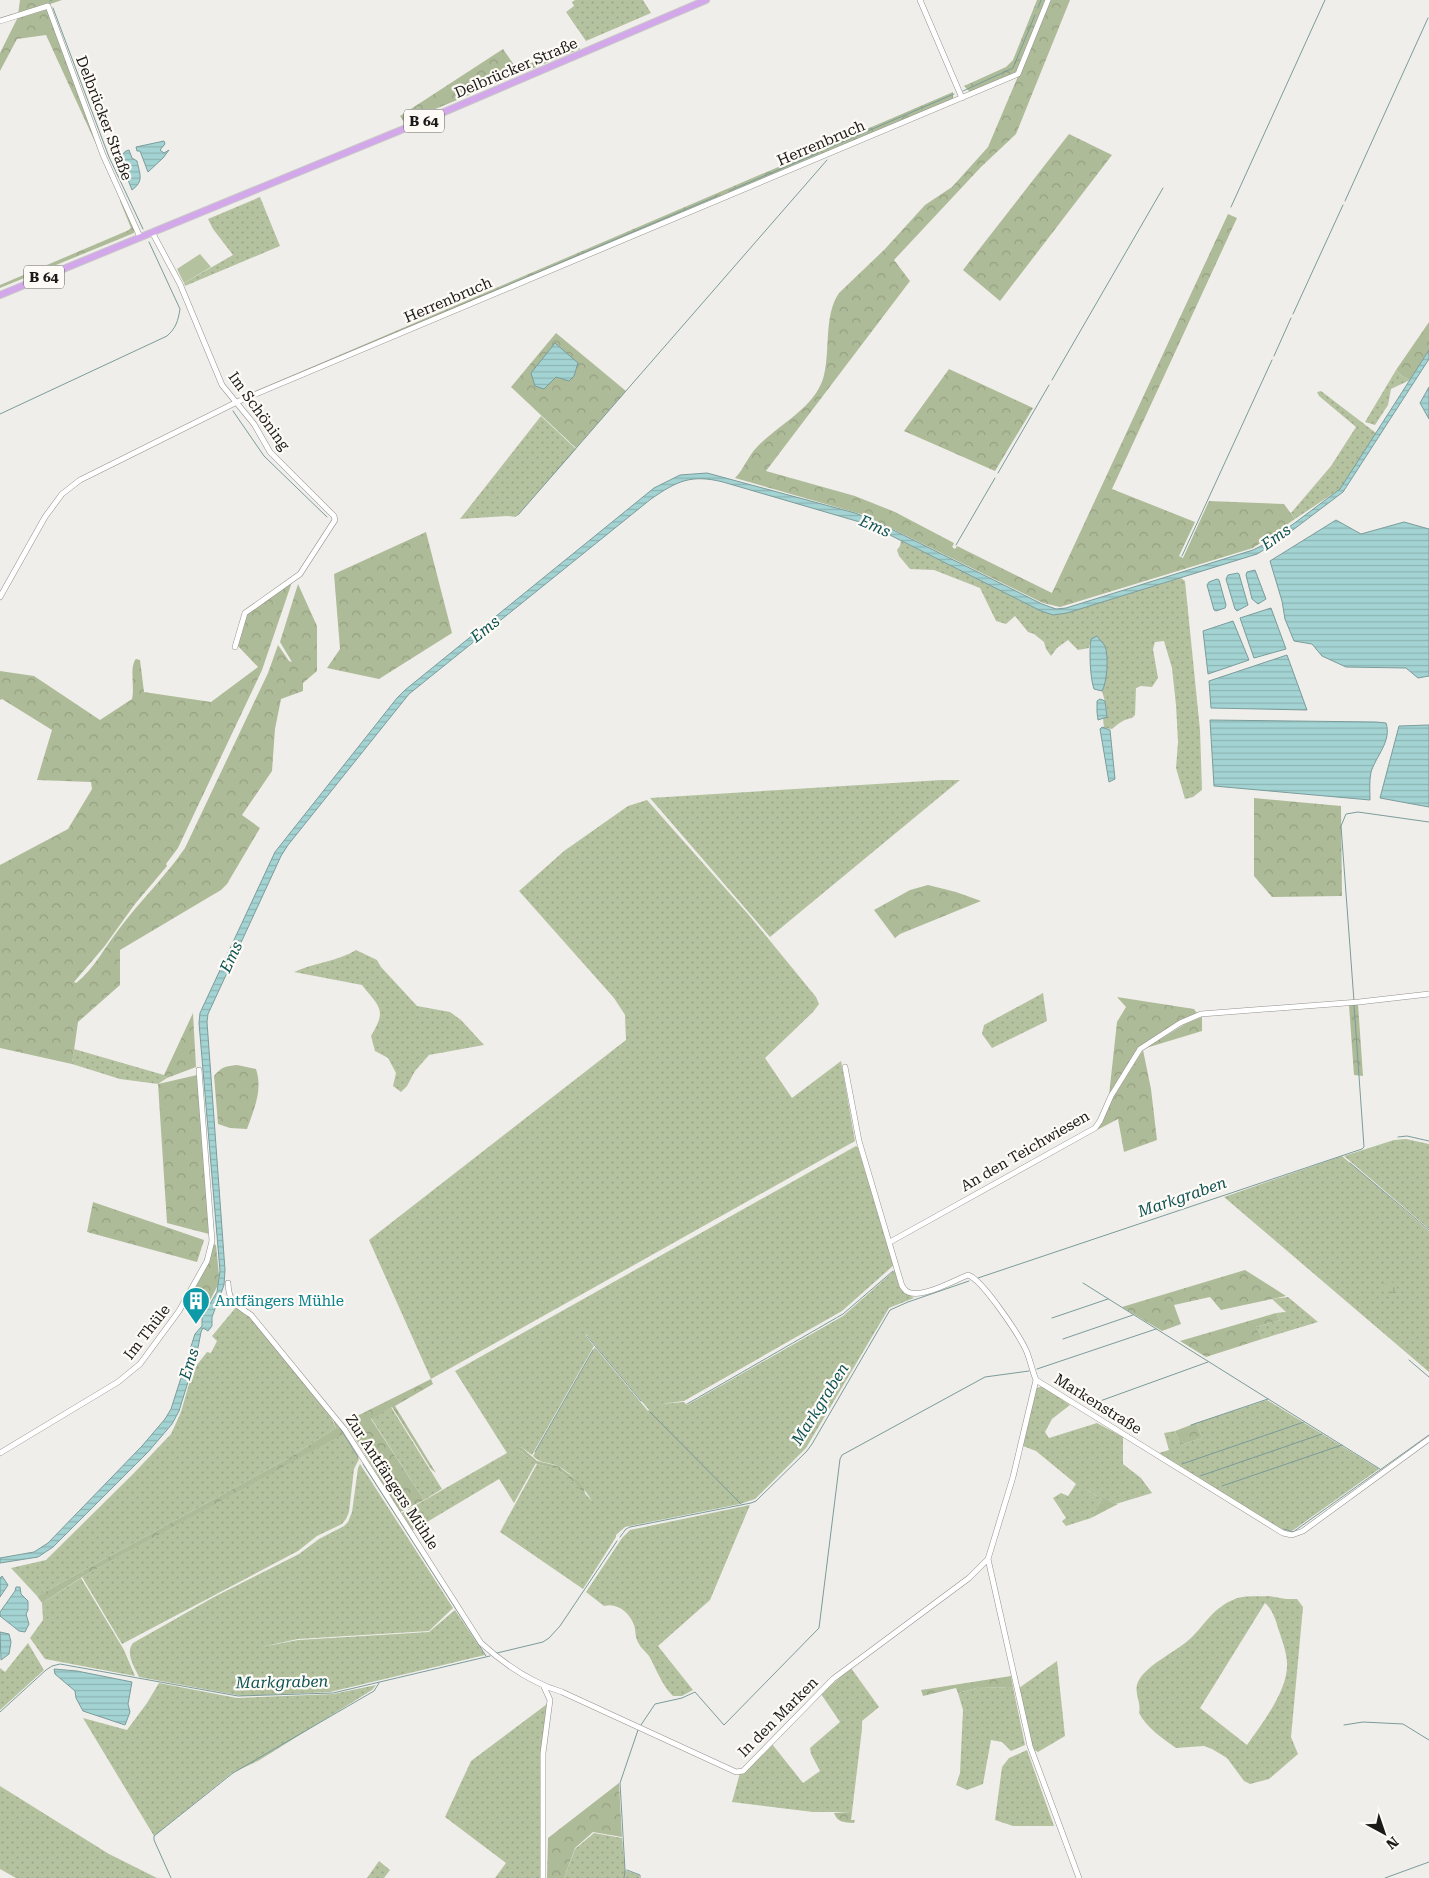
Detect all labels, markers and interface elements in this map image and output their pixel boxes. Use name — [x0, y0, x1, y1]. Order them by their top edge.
street label: Delbrücker Straße — [452, 34, 580, 102]
street label: Delbrücker Straße — [72, 53, 136, 183]
road number: B 64 — [404, 110, 444, 132]
street label: Herrenbruch — [774, 116, 868, 170]
road number: B 64 — [24, 266, 64, 288]
street label: Herrenbruch — [401, 273, 495, 327]
street label: Im Schöning — [224, 368, 294, 454]
water label: Ems — [856, 511, 893, 541]
water label: Ems — [1257, 520, 1294, 555]
water label: Ems — [466, 612, 503, 647]
water label: Ems — [215, 939, 246, 976]
street label: An den Teichwiesen — [957, 1107, 1093, 1195]
water label: Markgraben — [1134, 1173, 1229, 1221]
building icon: Antfängers Mühle — [181, 1286, 211, 1325]
place label: Antfängers Mühle — [215, 1292, 344, 1310]
street label: Im Thüle — [120, 1301, 174, 1363]
water label: Ems — [175, 1346, 203, 1383]
water label: Markgraben — [787, 1360, 853, 1449]
street label: Markenstraße — [1051, 1370, 1145, 1438]
street label: Zur Antfängers Mühle — [342, 1411, 442, 1553]
water label: Markgraben — [234, 1672, 329, 1692]
street label: In den Marken — [734, 1673, 822, 1761]
north arrow — [1359, 1808, 1409, 1858]
text: N — [1383, 1833, 1402, 1853]

